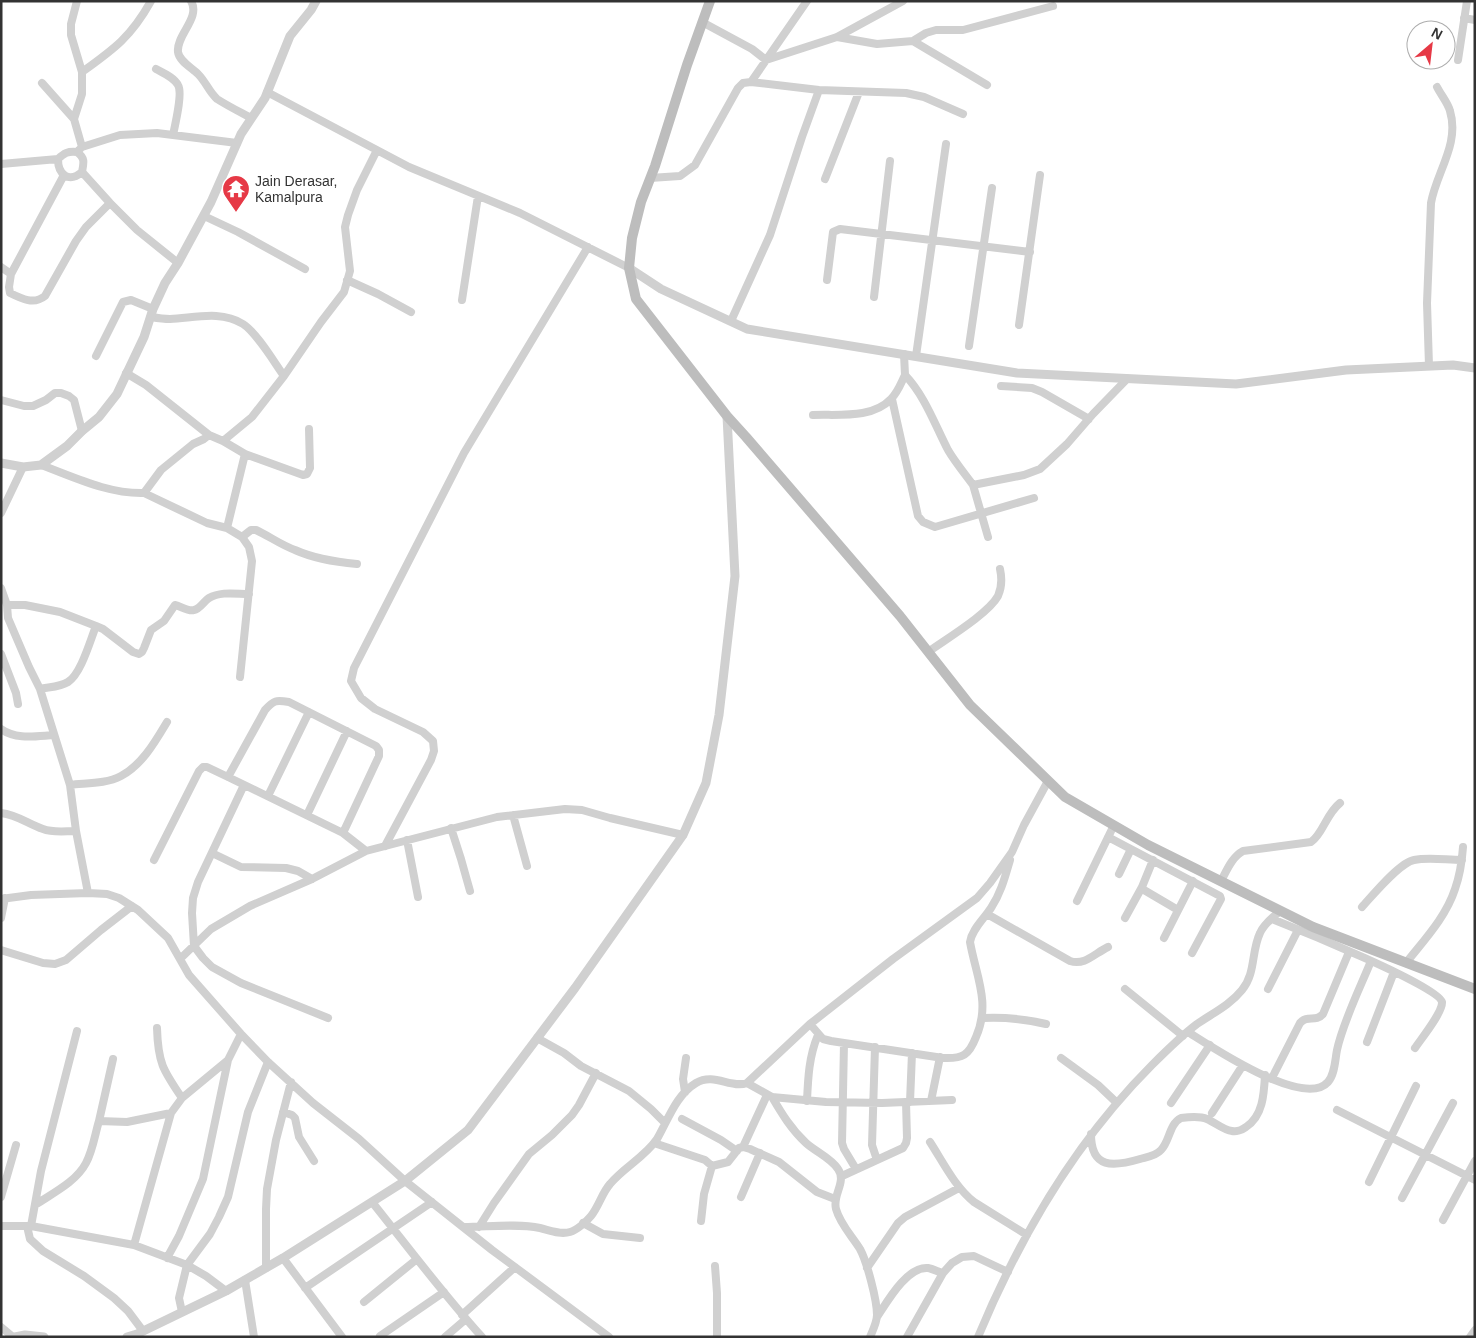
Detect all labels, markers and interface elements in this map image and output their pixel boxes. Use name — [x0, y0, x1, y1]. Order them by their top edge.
north arrow — [1406, 20, 1456, 70]
text: N — [1429, 24, 1445, 43]
place label: Jain Derasar, Kamalpura — [255, 173, 337, 205]
temple icon: Jain Derasar, Kamalpura — [221, 174, 251, 213]

